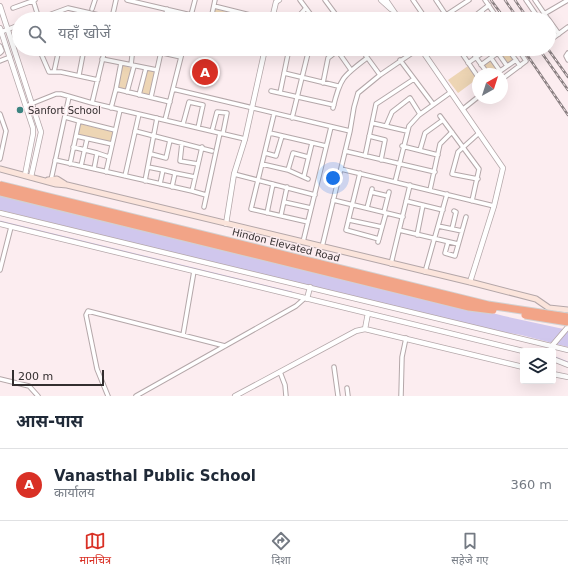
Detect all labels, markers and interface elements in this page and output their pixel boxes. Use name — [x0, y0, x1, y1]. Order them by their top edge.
search box — [12, 12, 556, 56]
icon: search — [26, 23, 48, 45]
text: यहाँ खोजें — [58, 24, 111, 42]
pin: A — [192, 57, 218, 87]
north arrow — [472, 68, 508, 104]
marker: Sanfort School — [15, 105, 25, 115]
place label: Sanfort School — [28, 105, 101, 116]
your location — [323, 168, 343, 188]
street label: Hindon Elevated Road — [231, 226, 341, 264]
map controls — [520, 348, 556, 384]
button: layers — [520, 348, 556, 384]
scale bar — [12, 368, 104, 387]
text: 200 m — [18, 370, 53, 383]
text: आस-पास — [16, 411, 83, 431]
text: Vanasthal Public School — [54, 467, 256, 485]
text: A — [24, 477, 34, 492]
text: 360 m — [510, 477, 552, 492]
text: कार्यालय — [54, 485, 95, 500]
tab: मानचित्र — [80, 530, 111, 568]
tab: दिशा — [270, 530, 292, 568]
tab: सहेजे गए — [451, 530, 488, 568]

